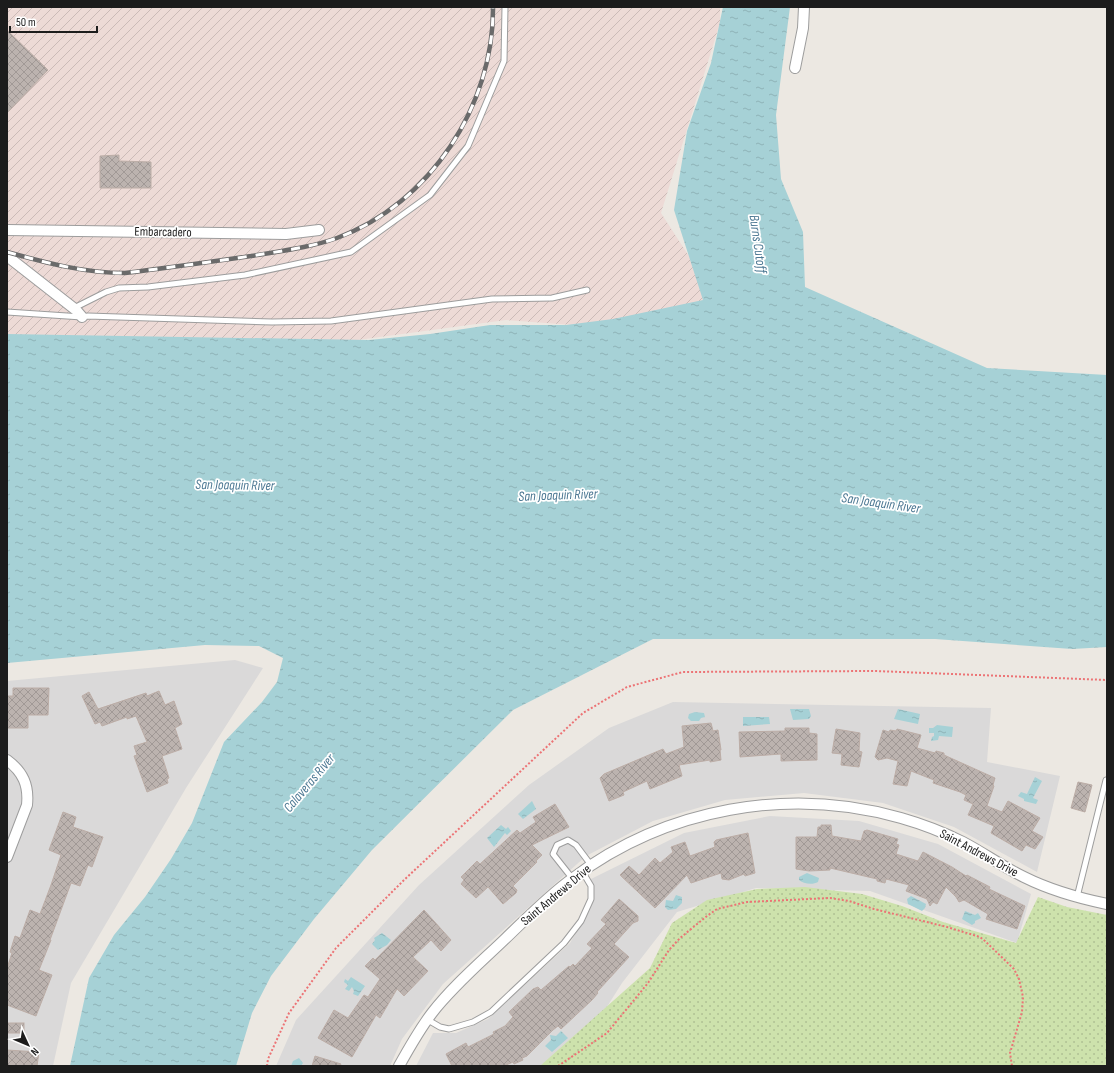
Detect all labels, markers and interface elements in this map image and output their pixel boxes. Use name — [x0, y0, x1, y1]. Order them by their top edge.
scale bar — [10, 8, 97, 34]
text: 50 m — [16, 15, 36, 30]
water label: Burns Cutoff — [745, 214, 771, 275]
street label: Embarcadero — [134, 224, 192, 240]
water label: San Joaquin River — [195, 476, 276, 494]
water label: San Joaquin River — [518, 485, 599, 505]
water label: San Joaquin River — [841, 489, 922, 517]
water label: Calaveras River — [280, 750, 339, 816]
street label: Saint Andrews Drive — [937, 826, 1021, 880]
street label: Saint Andrews Drive — [518, 861, 594, 929]
north arrow — [8, 1025, 48, 1065]
text: N — [28, 1045, 42, 1058]

